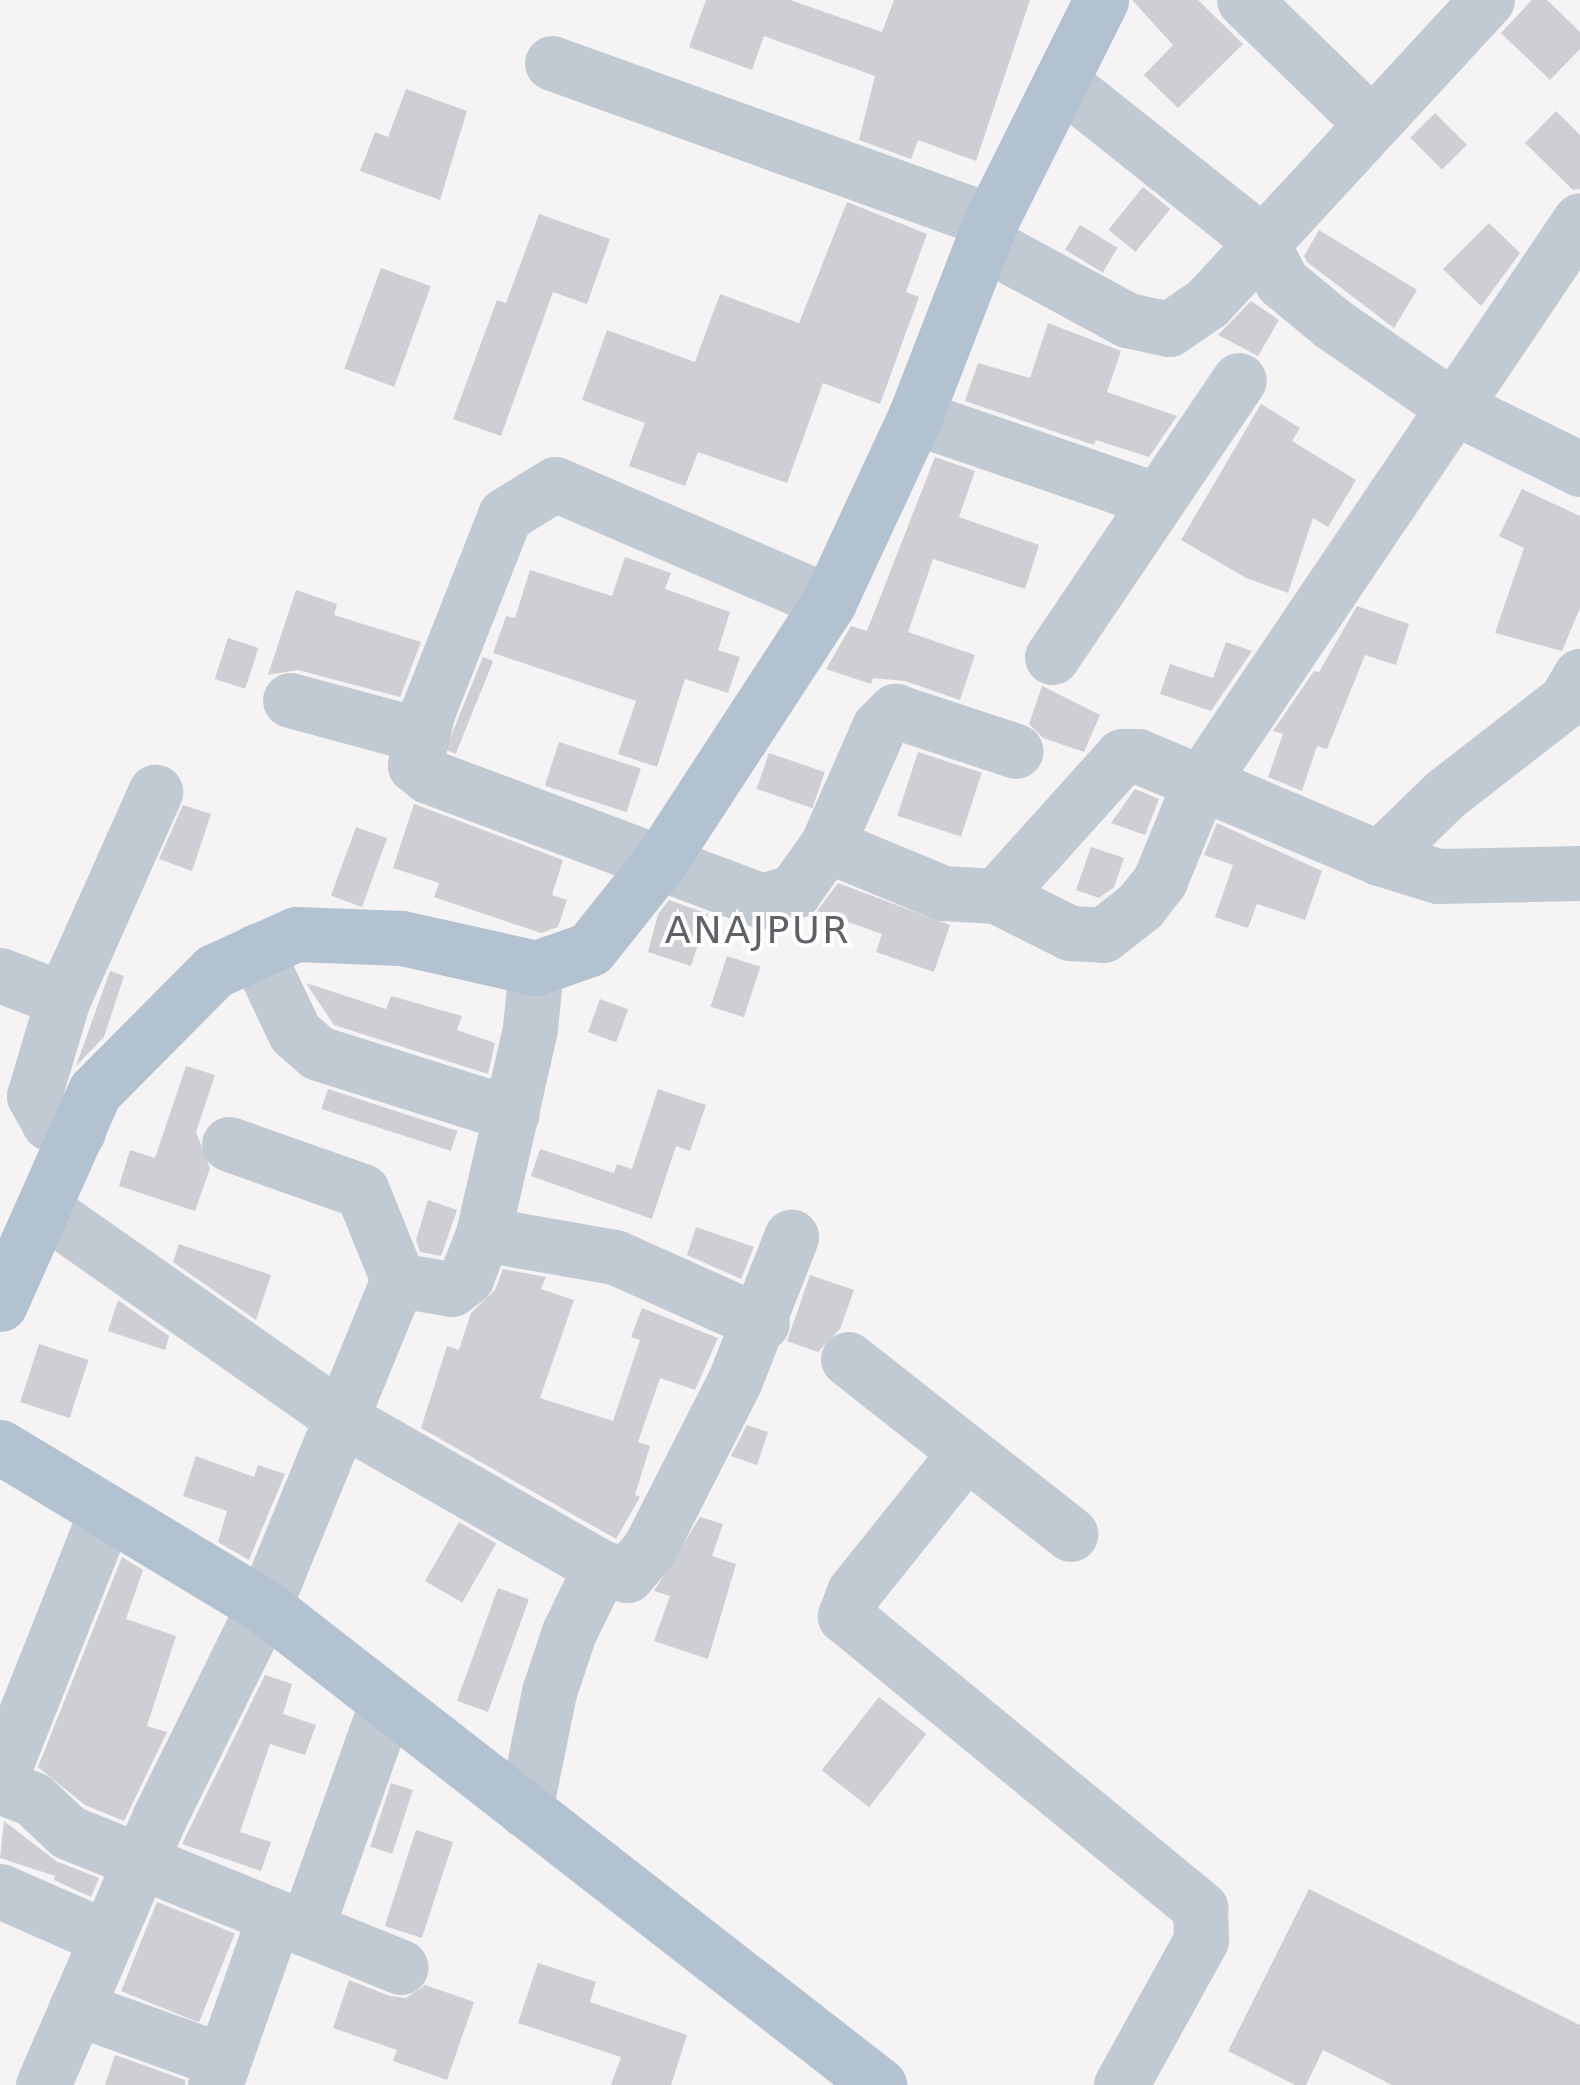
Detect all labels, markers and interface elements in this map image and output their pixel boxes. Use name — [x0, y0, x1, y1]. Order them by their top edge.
district label: ANAJPUR — [665, 908, 851, 954]

